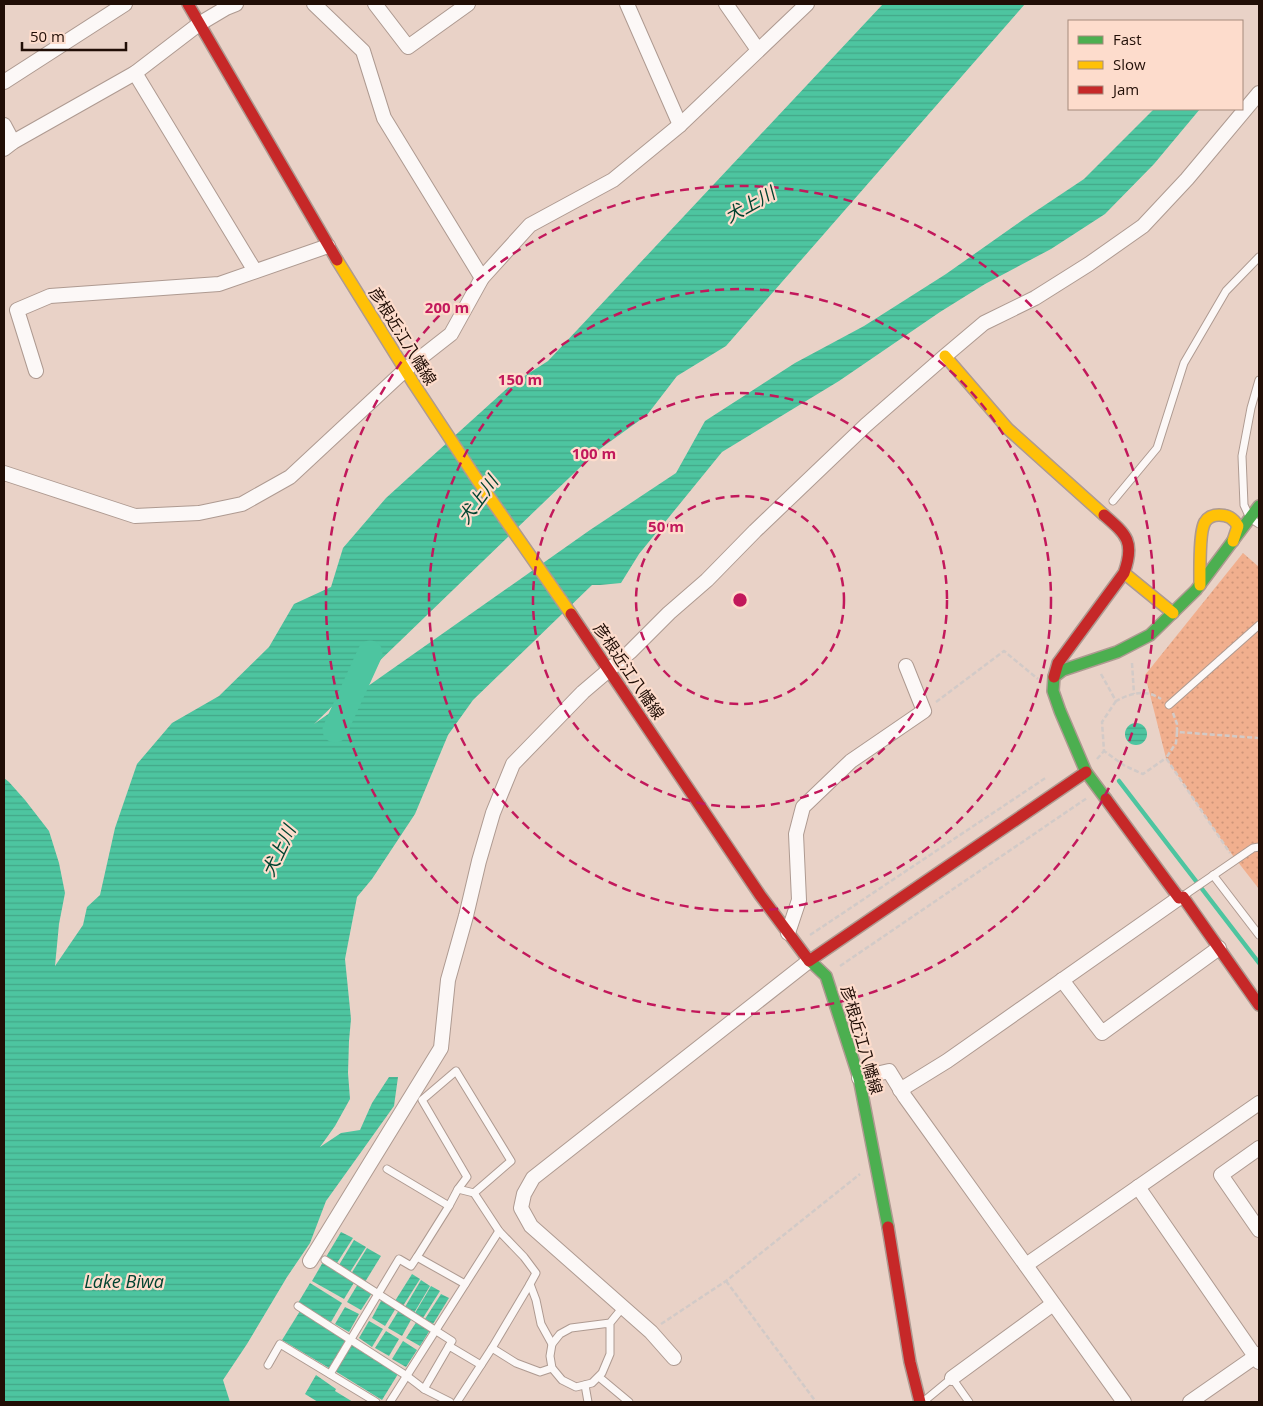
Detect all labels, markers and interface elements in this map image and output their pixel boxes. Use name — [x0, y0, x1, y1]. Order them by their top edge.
scale bar — [22, 20, 126, 52]
legend — [1068, 20, 1243, 110]
text: 50 m — [30, 26, 65, 46]
text: Fast — [1113, 29, 1142, 49]
text: Slow — [1113, 54, 1146, 74]
text: Jam — [1111, 79, 1139, 99]
water label: 犬上川 — [720, 180, 781, 228]
street label: 彦根近江八幡線 — [364, 283, 442, 389]
text: 200 m — [425, 297, 469, 317]
text: 150 m — [498, 369, 542, 389]
text: 100 m — [572, 443, 616, 463]
water label: 犬上川 — [452, 469, 504, 528]
text: 50 m — [648, 516, 684, 536]
centre of rings — [731, 591, 749, 609]
street label: 彦根近江八幡線 — [589, 618, 669, 724]
water label: 犬上川 — [256, 819, 301, 880]
street label: 彦根近江八幡線 — [836, 983, 888, 1097]
water label: Lake Biwa — [84, 1269, 164, 1293]

